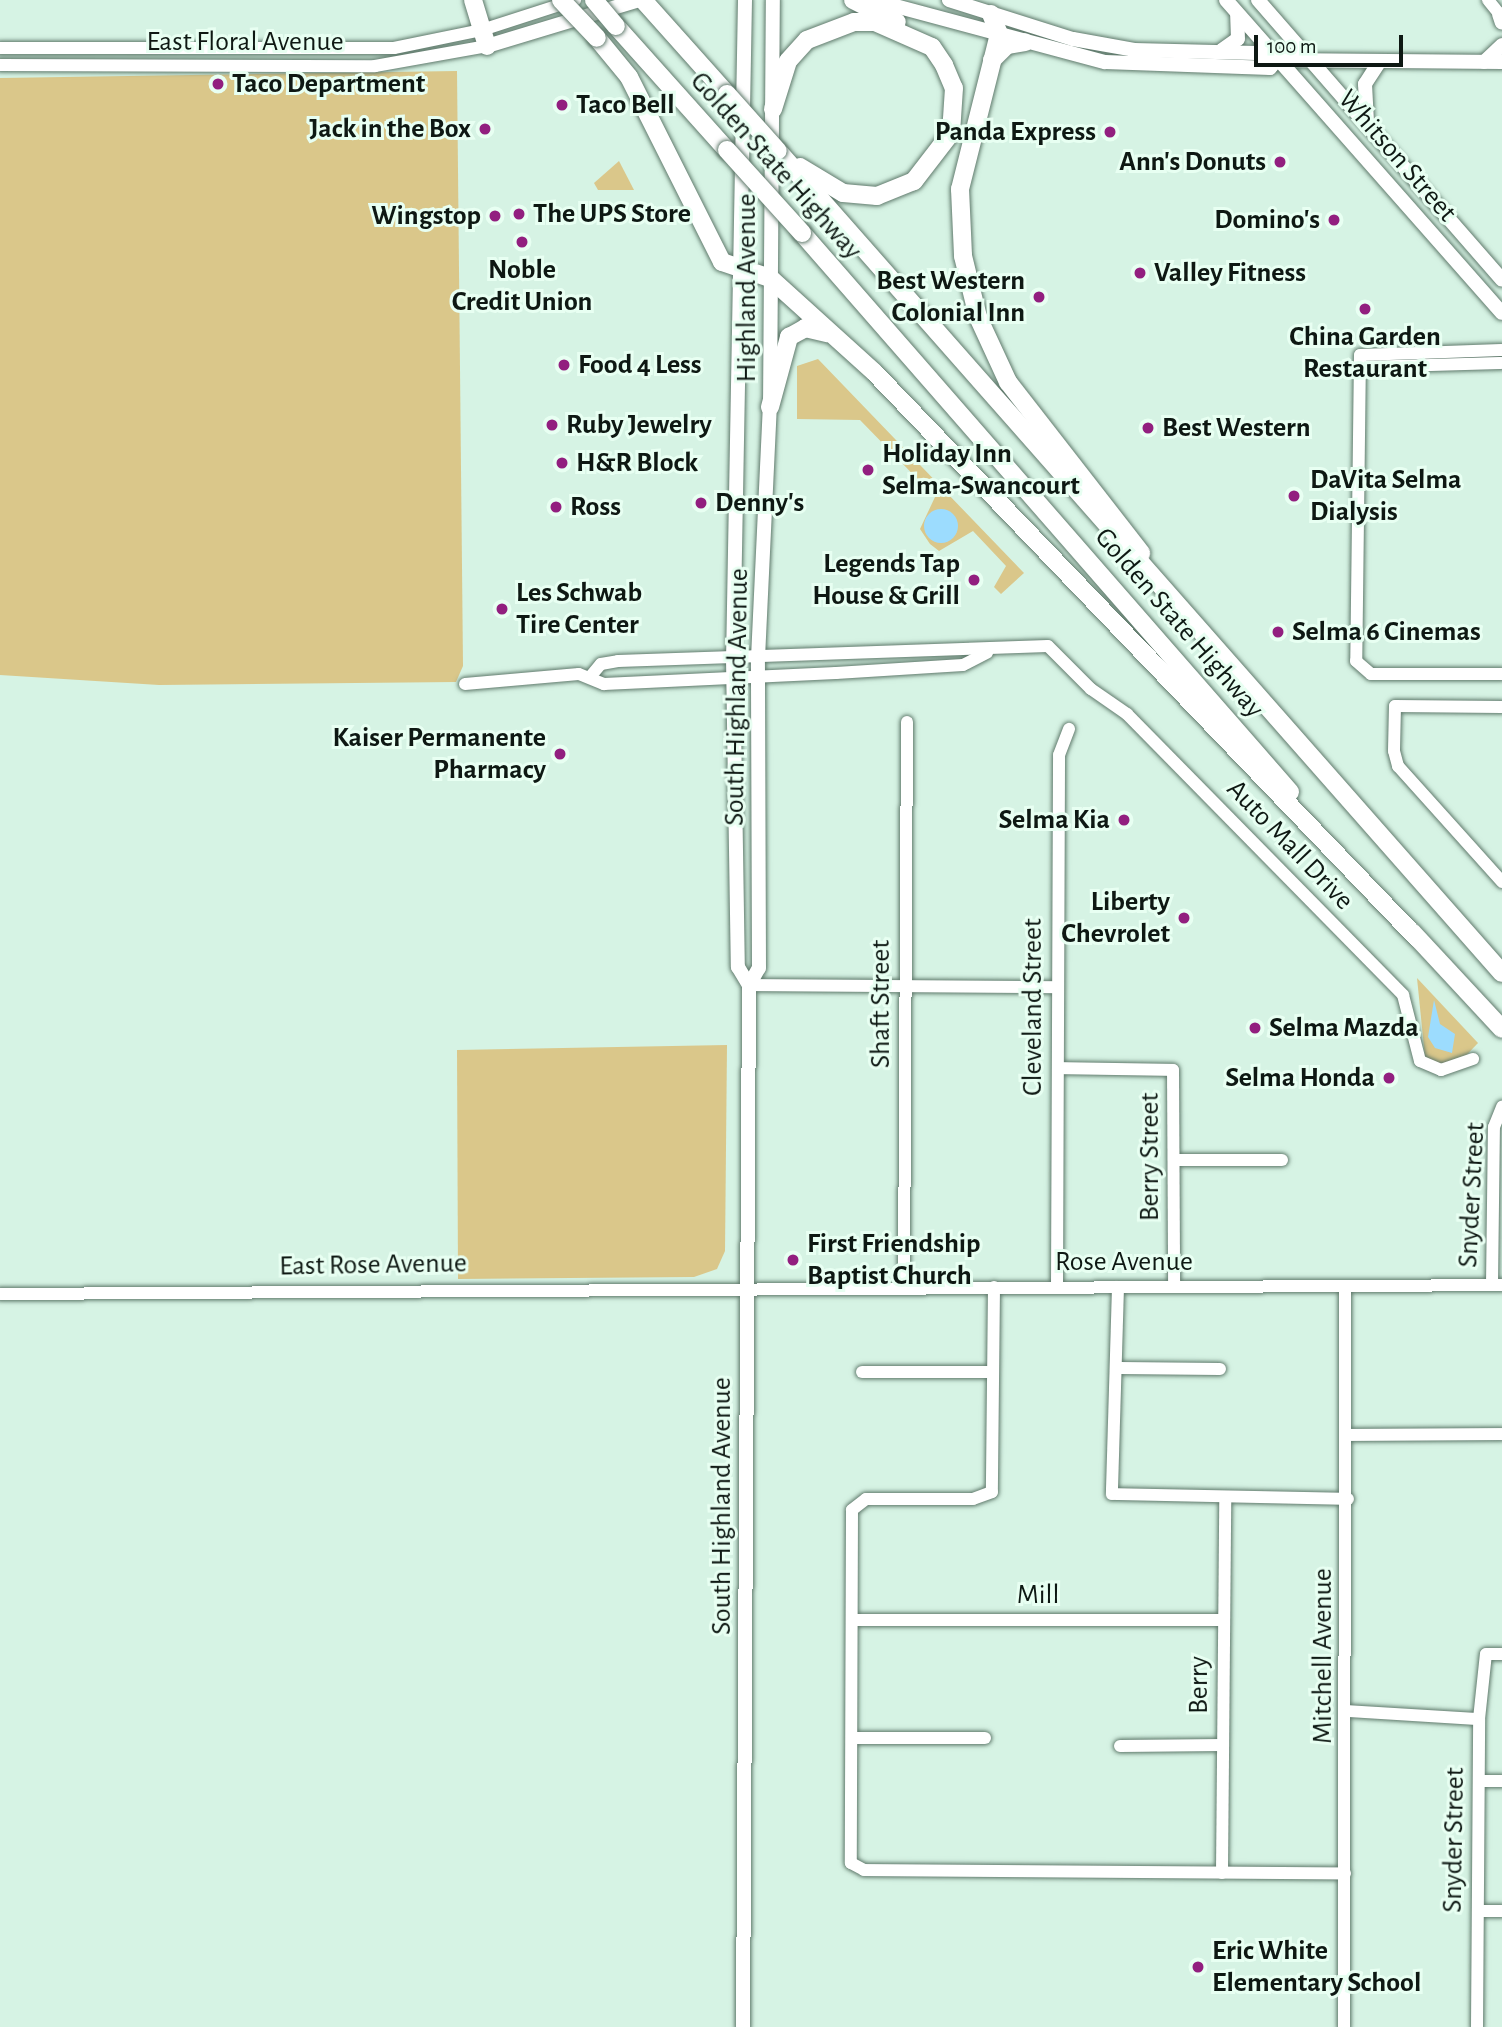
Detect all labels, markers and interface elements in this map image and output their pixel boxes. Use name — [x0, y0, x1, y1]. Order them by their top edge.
scale bar — [1257, 21, 1406, 65]
street label: East Floral Avenue — [146, 25, 344, 59]
text: 100 m — [1267, 36, 1317, 57]
street label: Golden State Highway — [683, 65, 869, 267]
place label: Taco Department — [232, 67, 425, 101]
marker: Taco Department — [210, 76, 226, 92]
street label: Whitson Street — [1331, 83, 1463, 229]
place label: Taco Bell — [576, 88, 675, 122]
marker: Taco Bell — [554, 97, 570, 113]
place label: Jack in the Box — [309, 112, 471, 146]
place label: Panda Express — [935, 115, 1096, 149]
marker: Jack in the Box — [477, 121, 493, 137]
marker: Panda Express — [1102, 124, 1118, 140]
place label: Ann's Donuts — [1119, 145, 1266, 179]
marker: Ann's Donuts — [1272, 154, 1288, 170]
street label: Highland Avenue — [730, 194, 764, 382]
place label: The UPS Store — [533, 197, 691, 231]
place label: Wingstop — [371, 199, 481, 233]
place label: Domino's — [1214, 203, 1320, 237]
marker: The UPS Store — [511, 206, 527, 222]
marker: Wingstop — [487, 208, 503, 224]
marker: Domino's — [1326, 212, 1342, 228]
marker: Noble Credit Union — [514, 234, 530, 250]
place label: Noble Credit Union — [452, 253, 592, 319]
place label: Valley Fitness — [1154, 256, 1306, 290]
place label: Best Western Colonial Inn — [876, 264, 1025, 330]
marker: Valley Fitness — [1132, 265, 1148, 281]
marker: Best Western Colonial Inn — [1031, 289, 1047, 305]
marker: China Garden Restaurant — [1357, 301, 1373, 317]
place label: China Garden Restaurant — [1289, 320, 1441, 386]
place label: Food 4 Less — [578, 348, 702, 382]
marker: Food 4 Less — [556, 357, 572, 373]
place label: Ruby Jewelry — [566, 408, 712, 442]
place label: Best Western — [1162, 411, 1311, 445]
marker: Ruby Jewelry — [544, 417, 560, 433]
marker: Best Western — [1140, 420, 1156, 436]
place label: Holiday Inn Selma-Swancourt — [882, 437, 1080, 503]
place label: H&R Block — [576, 446, 698, 480]
marker: H&R Block — [554, 455, 570, 471]
marker: Holiday Inn Selma-Swancourt — [860, 462, 876, 478]
place label: DaVita Selma Dialysis — [1310, 463, 1461, 529]
place label: Denny's — [715, 486, 804, 520]
marker: DaVita Selma Dialysis — [1284, 486, 1304, 506]
place label: Ross — [570, 490, 621, 524]
marker: Denny's — [693, 495, 709, 511]
marker: Ross — [548, 499, 564, 515]
street label: Golden State Highway — [1087, 521, 1271, 725]
place label: Legends Tap House & Grill — [812, 547, 960, 613]
street label: South Highland Avenue — [718, 568, 756, 826]
marker: Legends Tap House & Grill — [966, 572, 982, 588]
place label: Les Schwab Tire Center — [516, 576, 642, 642]
marker: Les Schwab Tire Center — [494, 601, 510, 617]
place label: Selma 6 Cinemas — [1292, 615, 1481, 649]
marker: Selma 6 Cinemas — [1270, 624, 1286, 640]
place label: Kaiser Permanente Pharmacy — [332, 721, 546, 787]
marker: Kaiser Permanente Pharmacy — [552, 746, 568, 762]
street label: Auto Mall Drive — [1219, 773, 1361, 917]
place label: Selma Kia — [999, 803, 1110, 837]
marker: Selma Kia — [1116, 812, 1132, 828]
place label: Liberty Chevrolet — [1061, 885, 1170, 951]
marker: Liberty Chevrolet — [1176, 910, 1192, 926]
street label: Cleveland Street — [1016, 918, 1050, 1096]
street label: Shaft Street — [864, 940, 898, 1068]
place label: Selma Mazda — [1269, 1011, 1419, 1045]
marker: Selma Mazda — [1247, 1020, 1263, 1036]
place label: Selma Honda — [1225, 1061, 1375, 1095]
marker: Selma Honda — [1381, 1070, 1397, 1086]
street label: Berry Street — [1133, 1093, 1167, 1221]
street label: Snyder Street — [1451, 1122, 1493, 1268]
place label: First Friendship Baptist Church — [807, 1227, 981, 1293]
street label: Rose Avenue — [1055, 1245, 1193, 1279]
street label: East Rose Avenue — [279, 1247, 467, 1283]
marker: First Friendship Baptist Church — [785, 1252, 801, 1268]
street label: South Highland Avenue — [705, 1377, 739, 1635]
street label: Mitchell Avenue — [1306, 1568, 1340, 1744]
street label: Mill — [1017, 1578, 1059, 1612]
street label: Berry — [1182, 1656, 1216, 1714]
street label: Snyder Street — [1436, 1767, 1472, 1913]
place label: Eric White Elementary School — [1212, 1934, 1421, 2000]
marker: Eric White Elementary School — [1190, 1959, 1206, 1975]

